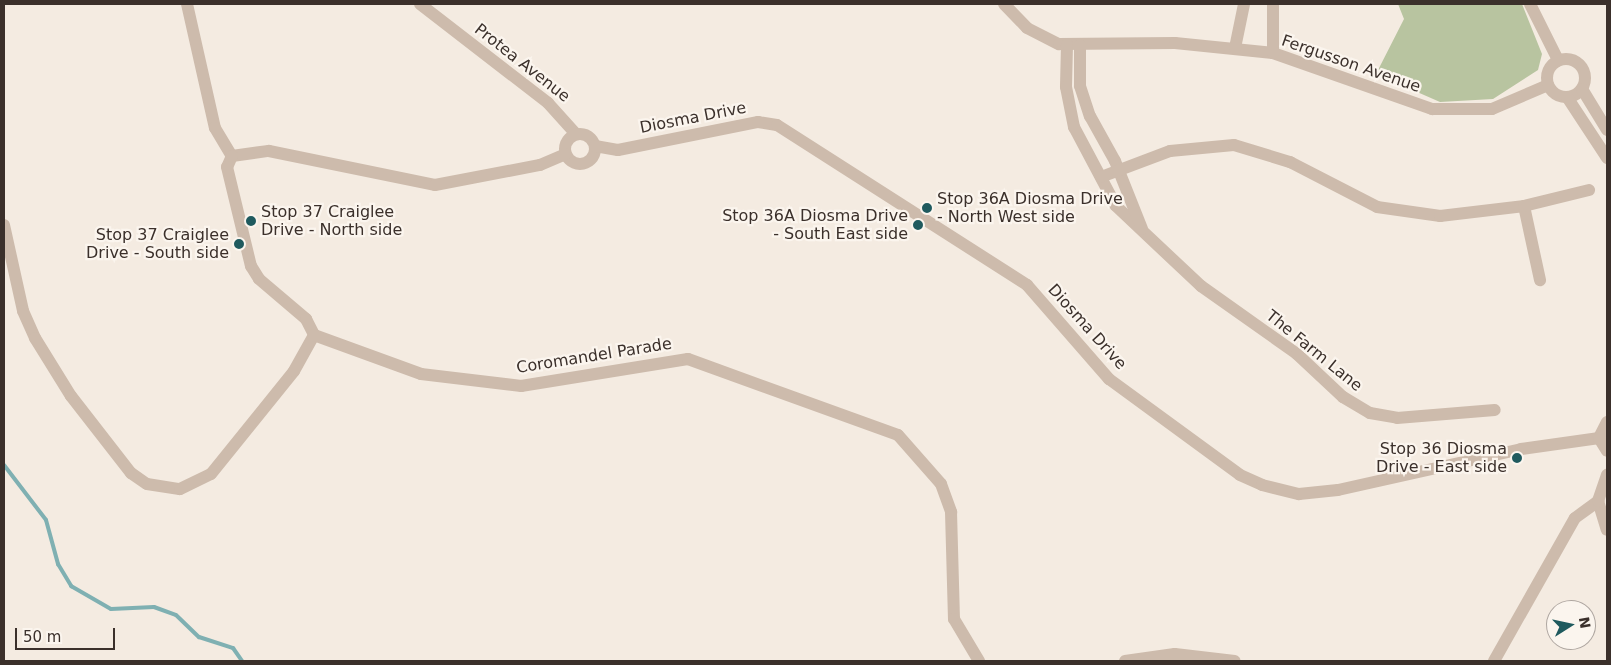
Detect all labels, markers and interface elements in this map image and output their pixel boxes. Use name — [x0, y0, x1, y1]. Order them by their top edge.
street label: Protea Avenue — [470, 20, 574, 106]
street label: Fergusson Avenue — [1279, 31, 1423, 97]
street label: Diosma Drive — [638, 98, 748, 138]
place label: Stop 36A Diosma Drive - North West side — [937, 189, 1123, 227]
place label: Stop 37 Craiglee Drive - North side — [261, 202, 402, 240]
marker: Stop 36A Diosma Drive - North West side — [921, 202, 933, 214]
place label: Stop 36A Diosma Drive - South East side — [722, 206, 908, 244]
marker: Stop 37 Craiglee Drive - North side — [245, 215, 257, 227]
marker: Stop 36A Diosma Drive - South East side — [912, 219, 924, 231]
place label: Stop 37 Craiglee Drive - South side — [86, 225, 229, 263]
marker: Stop 37 Craiglee Drive - South side — [233, 238, 245, 250]
street label: Diosma Drive — [1044, 280, 1130, 374]
street label: The Farm Lane — [1262, 306, 1366, 396]
street label: Coromandel Parade — [515, 334, 673, 378]
place label: Stop 36 Diosma Drive - East side — [1376, 439, 1507, 477]
marker: Stop 36 Diosma Drive - East side — [1511, 452, 1523, 464]
north arrow — [1546, 600, 1596, 650]
text: N — [1576, 615, 1594, 630]
scale bar — [18, 618, 118, 650]
text: 50 m — [23, 628, 61, 646]

